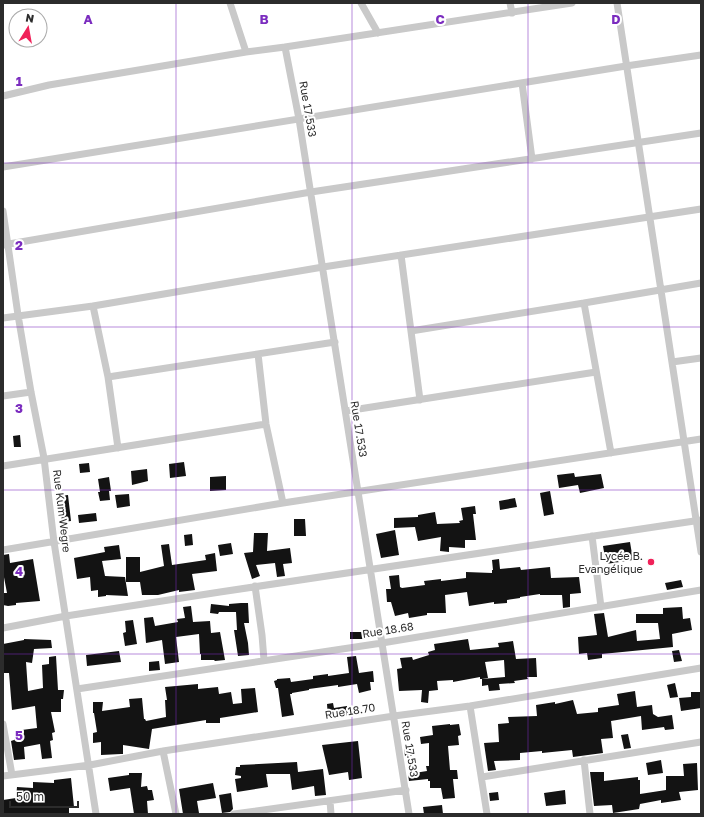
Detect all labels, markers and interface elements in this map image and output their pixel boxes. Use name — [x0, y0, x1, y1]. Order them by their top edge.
north arrow — [8, 8, 48, 48]
text: N — [25, 11, 35, 25]
text: A — [83, 11, 93, 27]
text: B — [259, 11, 269, 27]
text: C — [435, 11, 445, 27]
text: D — [611, 11, 621, 27]
text: 1 — [16, 73, 23, 89]
street label: Rue 17.533 — [297, 80, 320, 138]
text: 2 — [15, 237, 23, 253]
text: 3 — [15, 400, 23, 416]
street label: Rue 17.533 — [349, 400, 370, 458]
street label: Rue Kum Wegre — [51, 469, 74, 553]
place label: Lycée B. Evangélique — [578, 549, 643, 575]
marker: Lycée B. Evangélique — [646, 557, 656, 567]
text: 4 — [15, 563, 23, 579]
street label: Rue 18.68 — [361, 619, 415, 640]
street label: Rue 18.70 — [324, 700, 376, 721]
street label: Rue 17.533 — [400, 720, 421, 778]
text: 5 — [15, 727, 23, 743]
scale bar — [10, 783, 78, 809]
text: 50 m — [16, 789, 44, 804]

